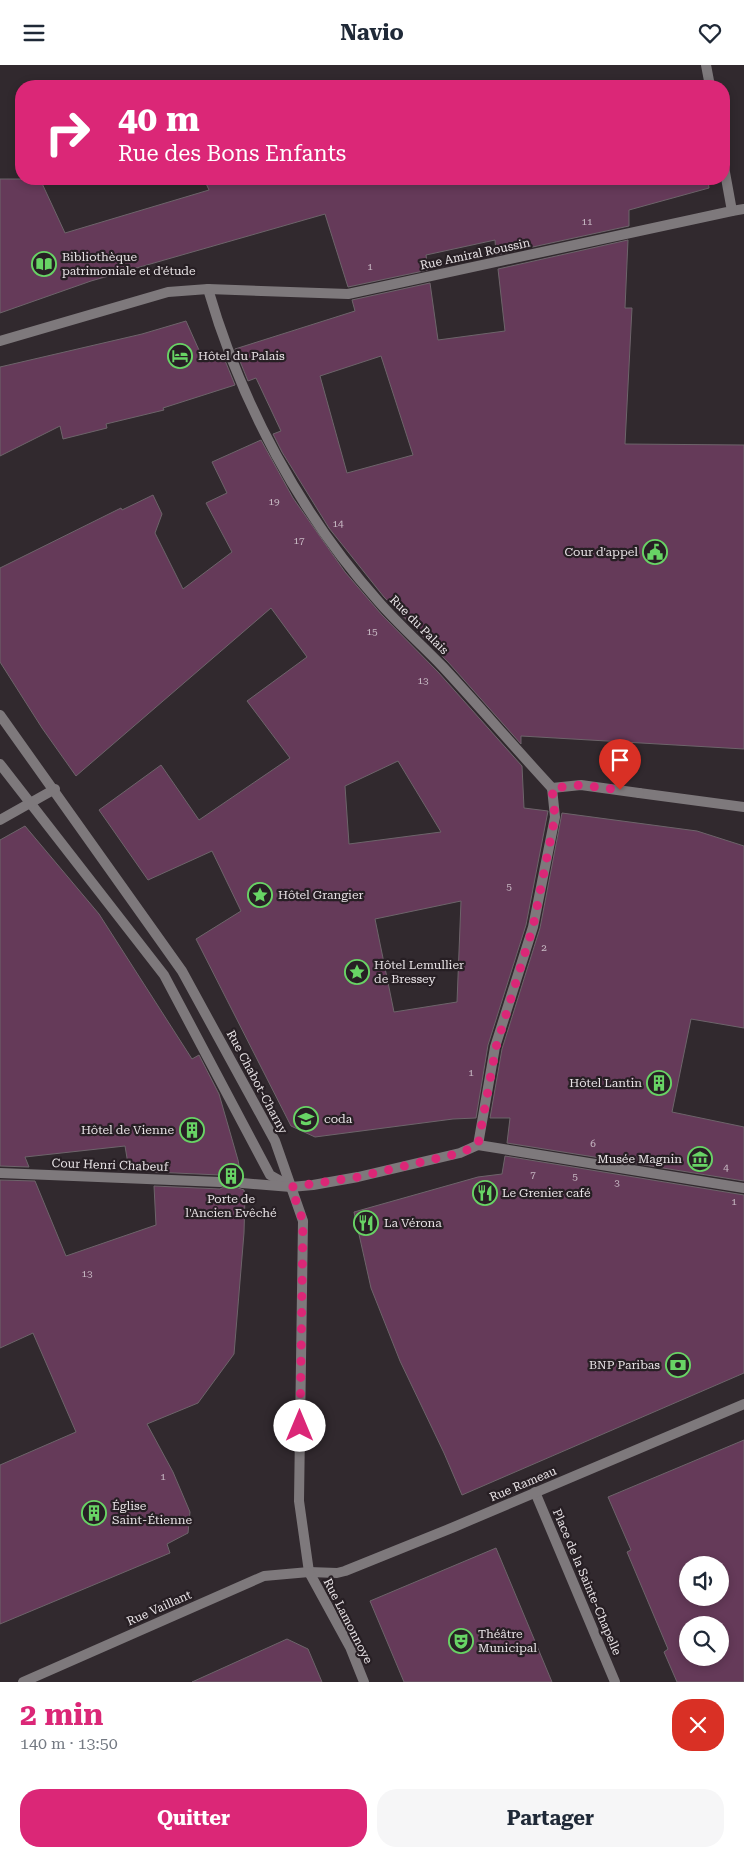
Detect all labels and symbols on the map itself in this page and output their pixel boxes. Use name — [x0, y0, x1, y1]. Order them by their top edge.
house number: 11 — [581, 216, 593, 227]
street label: Rue Amiral Roussin — [419, 235, 532, 273]
place label: Bibliothèque patrimoniale et d'étude — [62, 250, 196, 278]
library icon: Bibliothèque patrimoniale et d'étude — [31, 251, 57, 277]
house number: 1 — [367, 261, 373, 272]
hotel icon: Hôtel du Palais — [167, 343, 193, 369]
place label: Hôtel du Palais — [198, 349, 285, 363]
house number: 19 — [268, 496, 280, 507]
house number: 14 — [332, 518, 344, 529]
house number: 17 — [293, 535, 305, 546]
public building icon: Cour d'appel — [642, 539, 668, 565]
place label: Cour d'appel — [564, 545, 638, 559]
street label: Rue du Palais — [387, 593, 451, 657]
house number: 15 — [366, 626, 378, 637]
house number: 13 — [417, 675, 429, 686]
pin — [599, 739, 641, 790]
house number: 5 — [506, 881, 512, 892]
place icon: Hôtel Grangier — [247, 882, 273, 908]
place label: Hôtel Grangier — [278, 888, 363, 902]
house number: 2 — [541, 942, 547, 953]
place label: Hôtel Lemullier de Bressey — [374, 958, 464, 986]
place icon: Hôtel Lemullier de Bressey — [344, 959, 370, 985]
street label: Rue Chabot-Charny — [224, 1028, 291, 1137]
house number: 1 — [468, 1067, 474, 1078]
building icon: Hôtel Lantin — [646, 1070, 672, 1096]
place label: Hôtel Lantin — [569, 1076, 642, 1090]
school or university icon: coda — [293, 1106, 319, 1132]
place label: coda — [324, 1112, 353, 1126]
building icon: Hôtel de Vienne — [179, 1117, 205, 1143]
place label: Hôtel de Vienne — [81, 1123, 174, 1137]
house number: 6 — [590, 1138, 596, 1149]
museum icon: Musée Magnin — [687, 1146, 713, 1172]
place label: Musée Magnin — [597, 1152, 682, 1166]
street label: Cour Henri Chabeuf — [51, 1156, 169, 1174]
house number: 4 — [723, 1162, 729, 1173]
building icon: Porte de l'Ancien Evêché — [218, 1163, 244, 1189]
house number: 7 — [530, 1169, 536, 1180]
house number: 5 — [572, 1171, 578, 1182]
house number: 3 — [614, 1177, 620, 1188]
restaurant icon: Le Grenier café — [472, 1180, 498, 1206]
place label: Le Grenier café — [502, 1186, 591, 1200]
place label: Porte de l'Ancien Evêché — [185, 1192, 277, 1220]
house number: 1 — [731, 1196, 737, 1207]
restaurant icon: La Vérona — [353, 1210, 379, 1236]
place label: La Vérona — [384, 1216, 442, 1230]
house number: 13 — [81, 1268, 93, 1279]
bank icon: BNP Paribas — [665, 1352, 691, 1378]
place label: BNP Paribas — [589, 1358, 660, 1372]
position arrow — [273, 1399, 325, 1451]
street label: Rue Rameau — [487, 1463, 559, 1504]
house number: 1 — [160, 1471, 166, 1482]
place label: Église Saint-Étienne — [112, 1499, 192, 1527]
building icon: Église Saint-Étienne — [81, 1500, 107, 1526]
street label: Place de la Sainte-Chapelle — [550, 1507, 624, 1658]
street label: Rue Lamonnoye — [321, 1576, 376, 1666]
street label: Rue Vaillant — [124, 1587, 194, 1628]
place label: Théâtre Municipal — [478, 1627, 537, 1655]
theatre icon: Théâtre Municipal — [448, 1628, 474, 1654]

